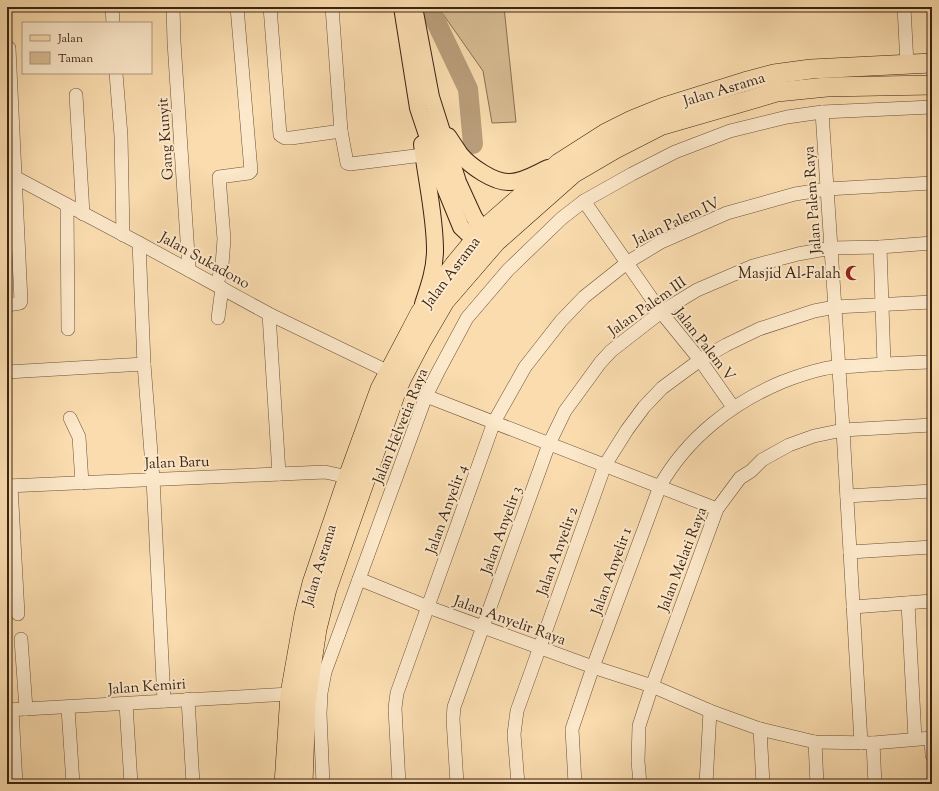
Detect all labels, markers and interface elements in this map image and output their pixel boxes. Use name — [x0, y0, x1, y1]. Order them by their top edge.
legend — [22, 22, 152, 74]
text: Jalan — [57, 30, 83, 48]
text: Taman — [58, 50, 93, 68]
street label: Jalan Asrama — [680, 68, 768, 113]
street label: Gang Kunyit — [153, 97, 180, 181]
street label: Jalan Palem Raya — [799, 145, 828, 256]
street label: Jalan Palem IV — [629, 193, 723, 252]
street label: Jalan Sukadono — [154, 227, 253, 295]
street label: Jalan Asrama — [418, 233, 486, 314]
place label: Masjid Al-Falah — [738, 264, 841, 285]
mosque icon: Masjid Al-Falah — [844, 264, 862, 282]
street label: Jalan Palem III — [604, 272, 691, 342]
street label: Jalan Palem V — [668, 303, 739, 386]
street label: Jalan Helvetia Raya — [368, 366, 434, 488]
street label: Jalan Baru — [143, 452, 210, 475]
street label: Jalan Anyelir 4 — [421, 461, 473, 558]
street label: Jalan Anyelir 3 — [476, 484, 528, 578]
street label: Jalan Anyelir 2 — [532, 504, 584, 600]
street label: Jalan Melati Raya — [653, 504, 713, 616]
street label: Jalan Asrama — [298, 522, 343, 610]
street label: Jalan Anyelir 1 — [587, 525, 638, 619]
street label: Jalan Anyelir Raya — [449, 591, 569, 652]
street label: Jalan Kemiri — [106, 674, 187, 701]

